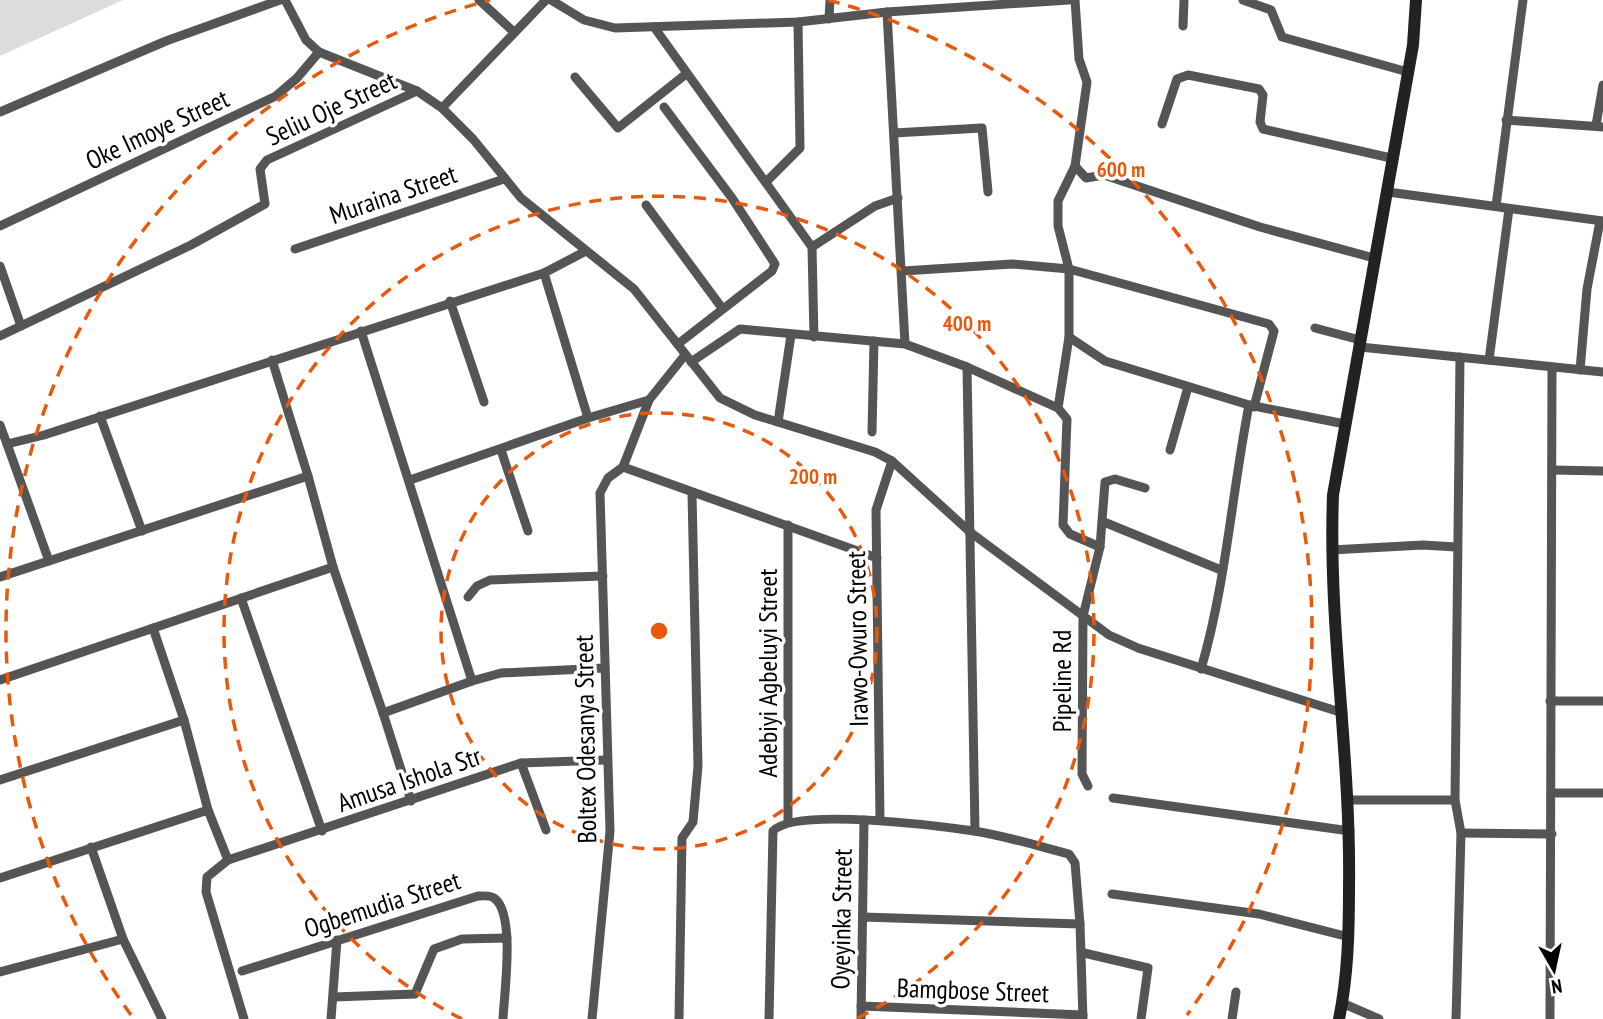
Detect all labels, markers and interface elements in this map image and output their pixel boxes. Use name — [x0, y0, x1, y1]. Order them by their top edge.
street label: Seliu Oje Street — [260, 63, 402, 153]
street label: Oke Imoye Street — [80, 81, 234, 177]
text: 600 m — [1097, 156, 1145, 183]
street label: Muraina Street — [325, 157, 461, 231]
text: 400 m — [943, 310, 991, 337]
text: 200 m — [789, 463, 837, 490]
street label: Irawo-Owuro Street — [839, 551, 875, 727]
street label: Adebiyi Agbeluyi Street — [751, 569, 784, 777]
centre of rings — [647, 619, 671, 643]
street label: Pipeline Rd — [1045, 630, 1078, 732]
street label: Boltex Odesanya Street — [567, 634, 603, 844]
street label: Amusa Ishola Str — [333, 739, 485, 819]
street label: Oyeyinka Street — [823, 848, 859, 990]
street label: Ogbemudia Street — [300, 863, 464, 945]
north arrow — [1519, 935, 1589, 1005]
street label: Bamgbose Street — [896, 971, 1050, 1009]
text: N — [1550, 974, 1564, 999]

